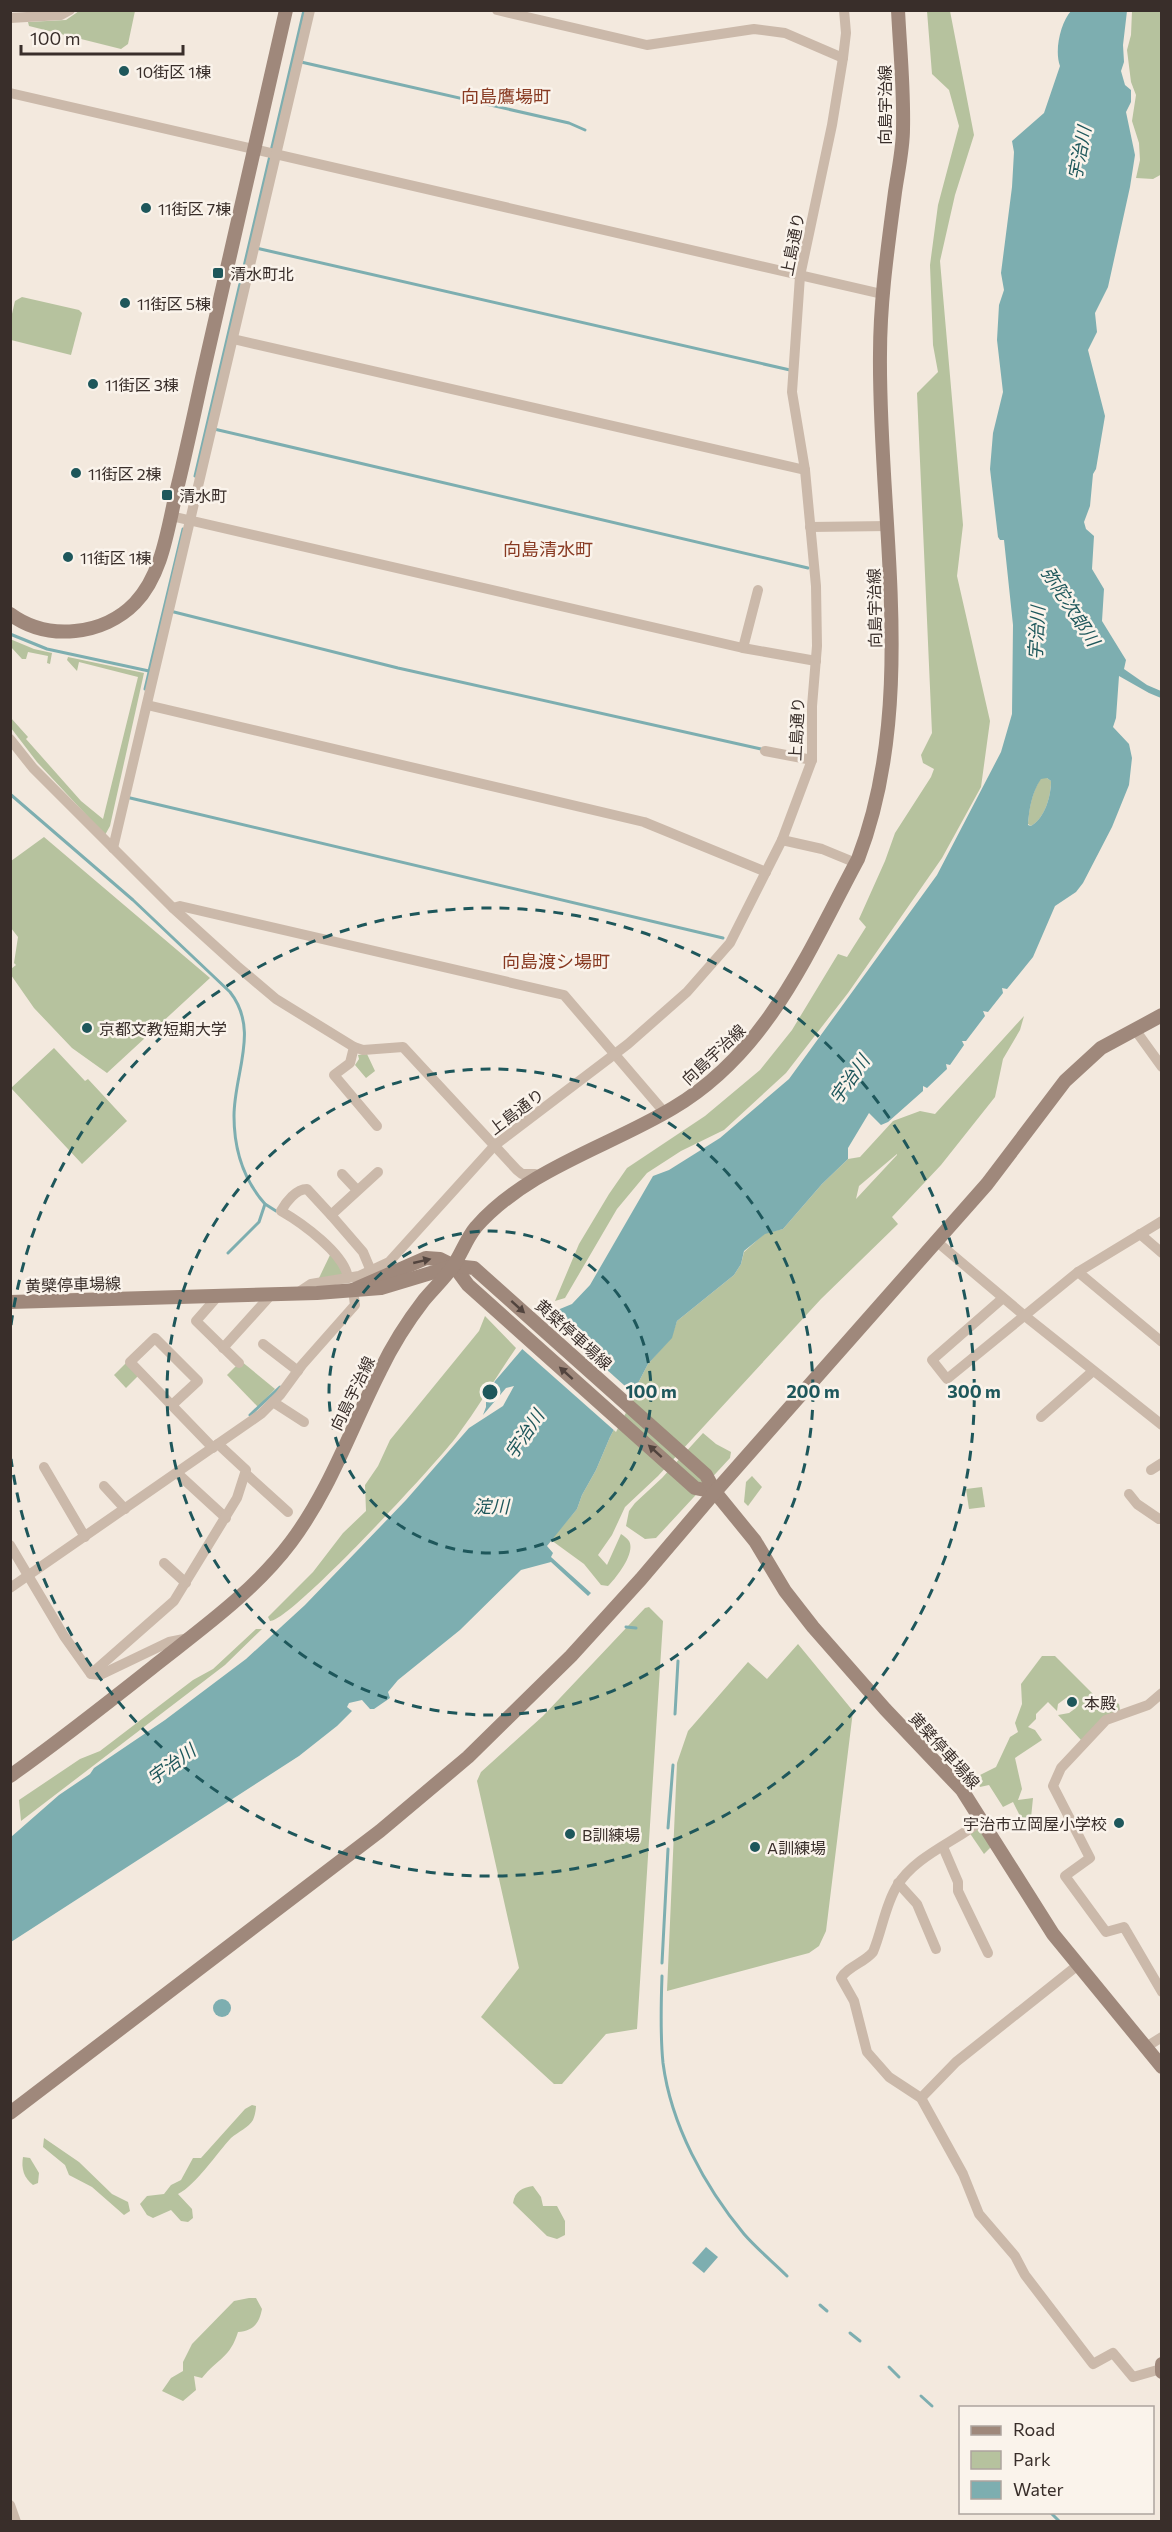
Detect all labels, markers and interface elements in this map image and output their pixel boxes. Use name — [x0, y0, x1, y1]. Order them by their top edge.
scale bar — [21, 18, 183, 56]
text: 100 m — [30, 27, 80, 49]
place label: 10街区 1棟 — [136, 62, 211, 81]
marker: 10街区 1棟 — [117, 64, 131, 78]
street label: 向島宇治線 — [875, 65, 894, 145]
district label: 向島鷹場町 — [461, 85, 551, 107]
water label: 宇治川 — [1063, 122, 1095, 182]
place label: 11街区 7棟 — [158, 199, 231, 218]
marker: 11街区 7棟 — [139, 201, 153, 215]
street label: 上島通り — [777, 211, 807, 277]
place label: 清水町北 — [230, 264, 294, 283]
marker: 清水町北 — [211, 266, 225, 280]
place label: 11街区 5棟 — [137, 294, 211, 313]
marker: 11街区 5棟 — [118, 296, 132, 310]
place label: 11街区 3棟 — [105, 375, 179, 394]
marker: 11街区 3棟 — [86, 377, 100, 391]
place label: 11街区 2棟 — [88, 464, 162, 483]
marker: 11街区 2棟 — [69, 466, 83, 480]
place label: 清水町 — [179, 486, 227, 505]
marker: 清水町 — [160, 488, 174, 502]
district label: 向島清水町 — [503, 538, 593, 560]
place label: 11街区 1棟 — [80, 548, 152, 567]
marker: 11街区 1棟 — [61, 550, 75, 564]
water label: 弥陀次郎川 — [1037, 562, 1106, 651]
street label: 向島宇治線 — [864, 568, 884, 648]
water label: 宇治川 — [1024, 603, 1049, 661]
street label: 上島通り — [785, 697, 807, 761]
district label: 向島渡シ場町 — [502, 950, 610, 972]
place label: 京都文教短期大学 — [99, 1019, 227, 1038]
street label: 向島宇治線 — [677, 1020, 749, 1088]
marker: 京都文教短期大学 — [80, 1021, 94, 1035]
water label: 宇治川 — [825, 1049, 875, 1107]
street label: 上島通り — [485, 1084, 547, 1138]
one-way arrow — [413, 1256, 432, 1265]
street label: 黄檗停車場線 — [25, 1273, 121, 1295]
street label: 黄檗停車場線 — [532, 1295, 616, 1373]
one-way arrow — [510, 1300, 525, 1314]
street label: 向島宇治線 — [326, 1353, 378, 1433]
one-way arrow — [559, 1366, 574, 1380]
text: 100 m — [625, 1380, 677, 1402]
text: 200 m — [786, 1380, 840, 1402]
text: 300 m — [947, 1380, 1001, 1402]
centre of rings — [480, 1382, 500, 1402]
water label: 宇治川 — [500, 1404, 549, 1463]
one-way arrow — [647, 1444, 662, 1458]
water label: 淀川 — [473, 1495, 511, 1517]
place label: 本殿 — [1084, 1693, 1116, 1712]
marker: 本殿 — [1065, 1695, 1079, 1709]
street label: 黄檗停車場線 — [906, 1708, 984, 1792]
water label: 宇治川 — [143, 1738, 201, 1789]
place label: 宇治市立岡屋小学校 — [963, 1814, 1107, 1833]
marker: 宇治市立岡屋小学校 — [1112, 1816, 1126, 1830]
place label: B訓練場 — [582, 1825, 640, 1844]
marker: B訓練場 — [563, 1827, 577, 1841]
place label: A訓練場 — [767, 1838, 826, 1857]
marker: A訓練場 — [748, 1840, 762, 1854]
legend — [959, 2406, 1154, 2514]
text: Road — [1013, 2418, 1055, 2440]
text: Park — [1013, 2448, 1051, 2470]
text: Water — [1013, 2478, 1064, 2500]

